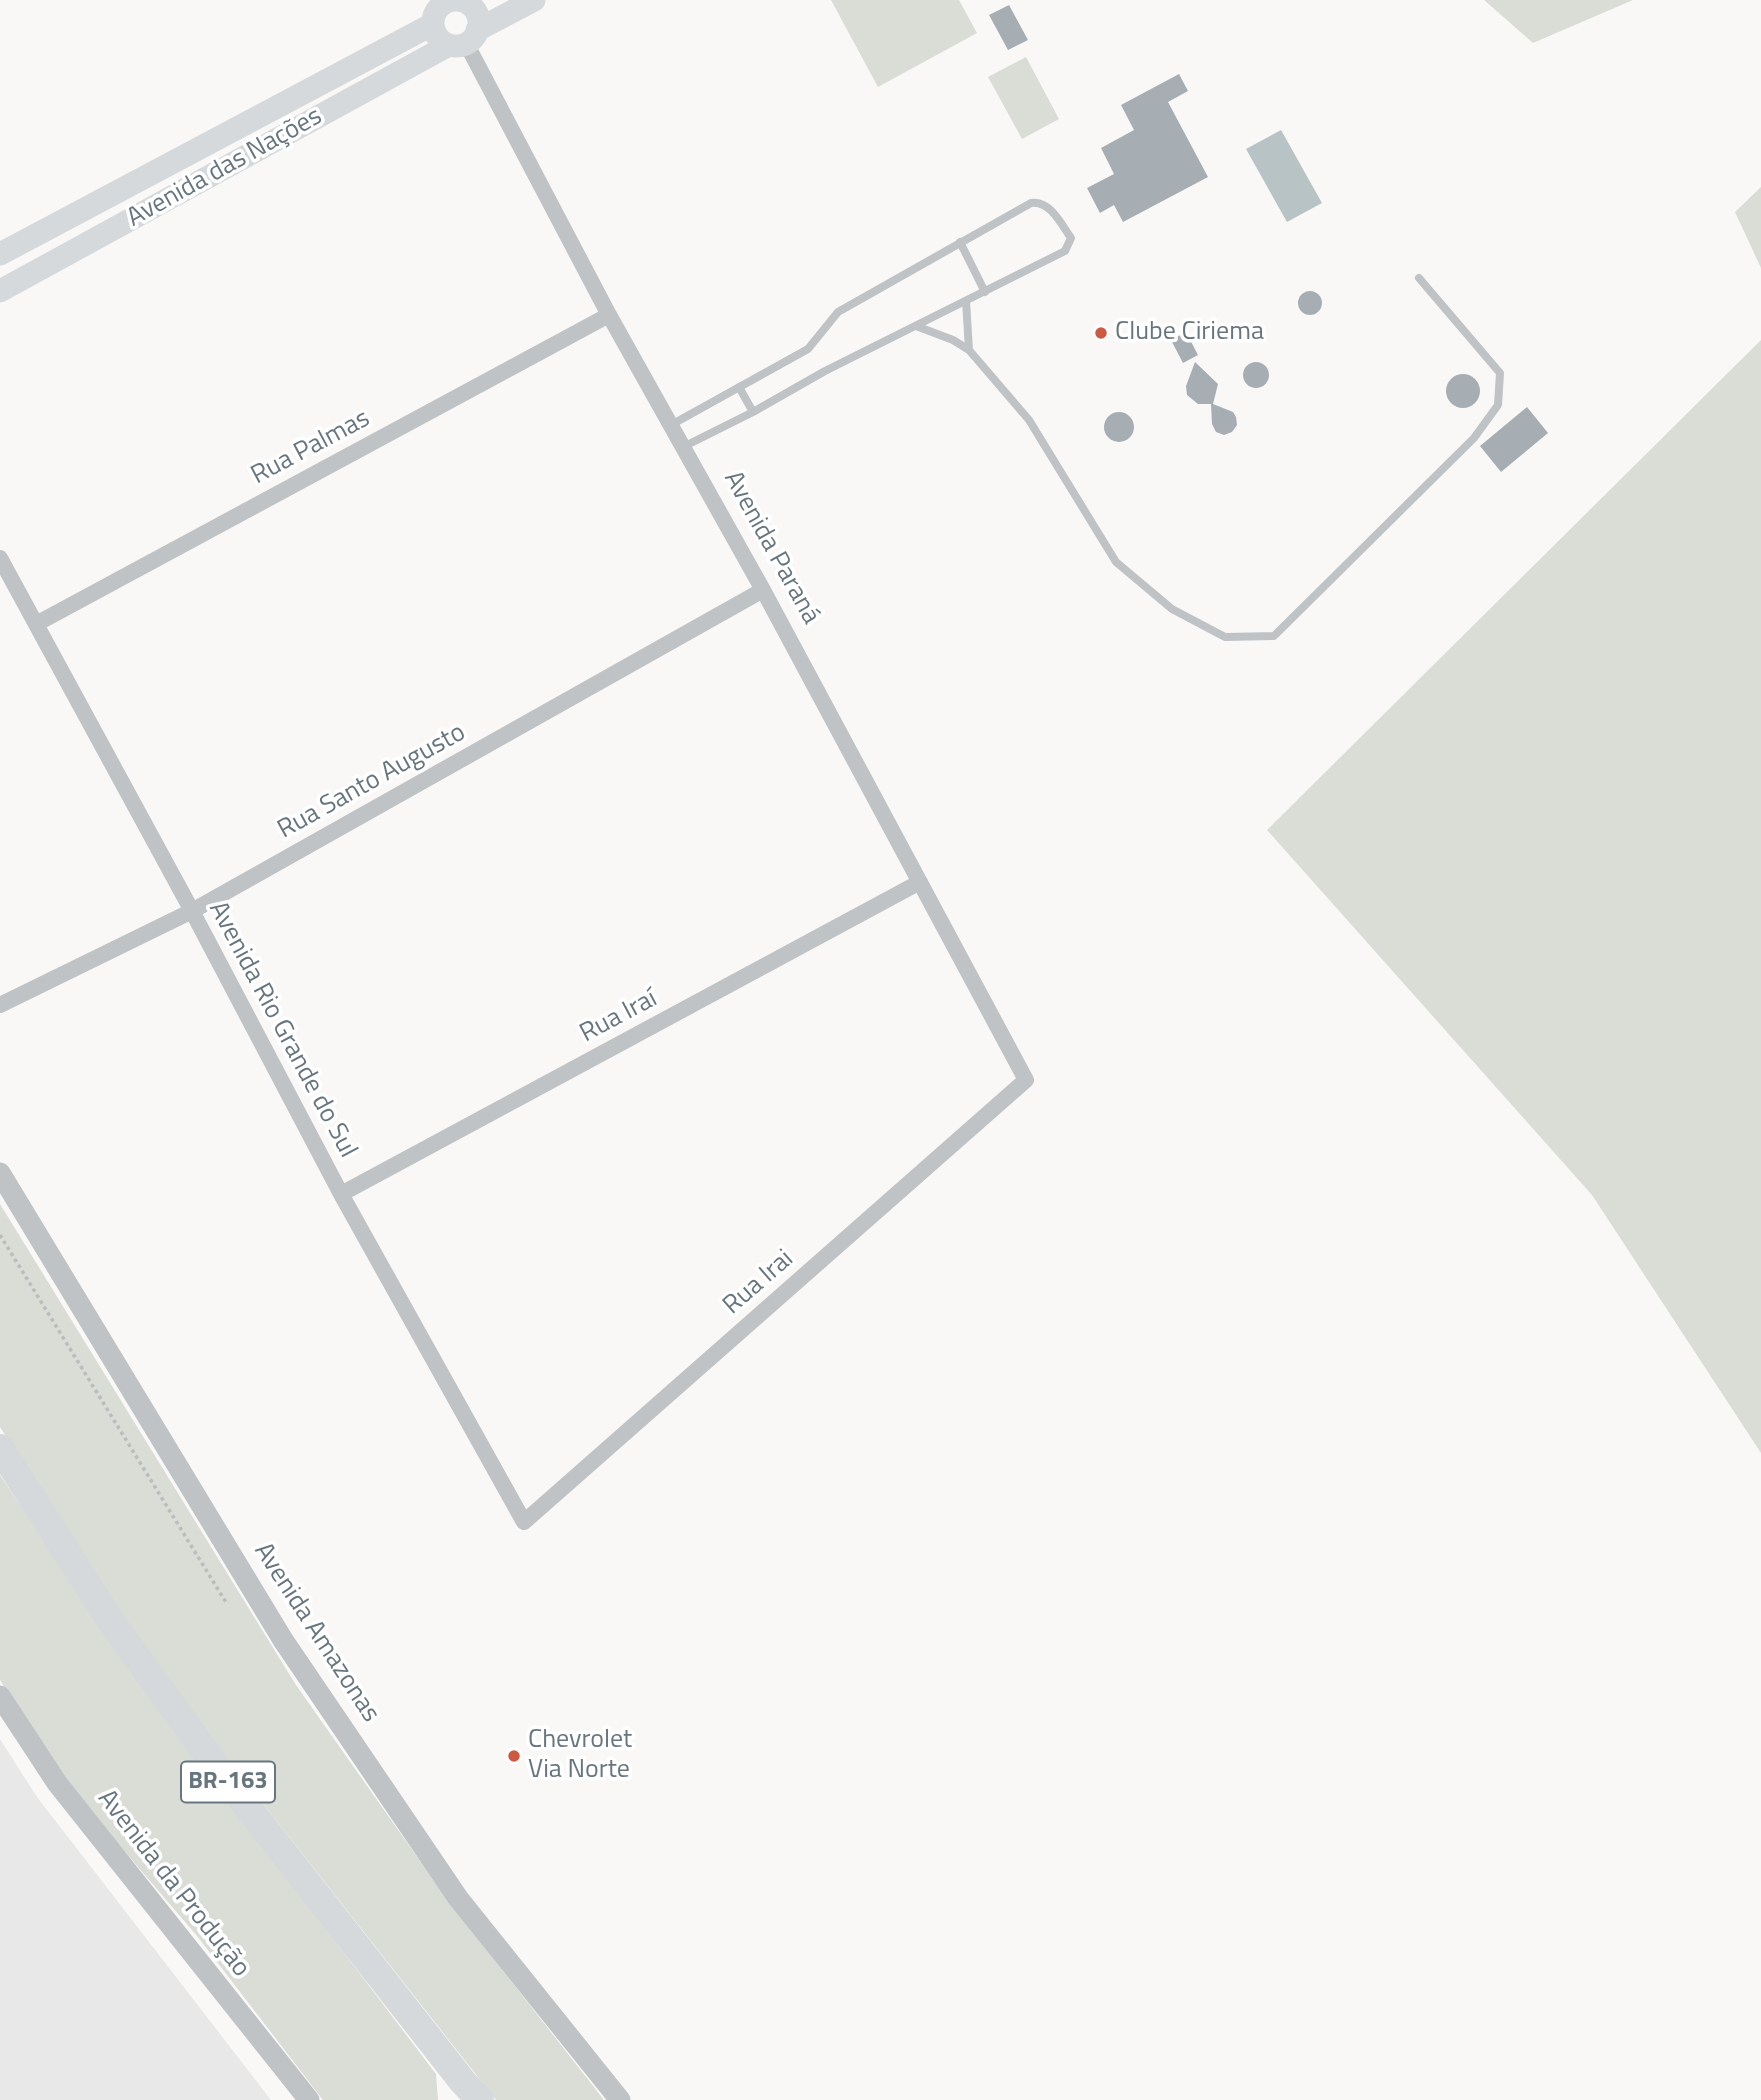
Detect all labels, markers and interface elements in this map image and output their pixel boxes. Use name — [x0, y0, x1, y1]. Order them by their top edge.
street label: Avenida das Nações — [122, 102, 328, 234]
place label: Clube Ciriema — [1115, 317, 1264, 349]
marker: Clube Ciriema — [1093, 325, 1109, 341]
street label: Rua Palmas — [246, 404, 376, 492]
street label: Avenida Paraná — [716, 466, 826, 630]
street label: Rua Santo Augusto — [273, 718, 471, 846]
street label: Avenida Rio Grande do Sul — [201, 897, 363, 1163]
street label: Rua Iraí — [575, 984, 663, 1050]
street label: Rua Irai — [718, 1244, 800, 1322]
street label: Avenida Amazonas — [246, 1538, 386, 1728]
place label: Chevrolet Via Norte — [528, 1725, 632, 1786]
marker: Chevrolet Via Norte — [506, 1748, 522, 1764]
road number: BR-163 — [181, 1762, 275, 1802]
street label: Avenida da Produção — [90, 1784, 256, 1984]

